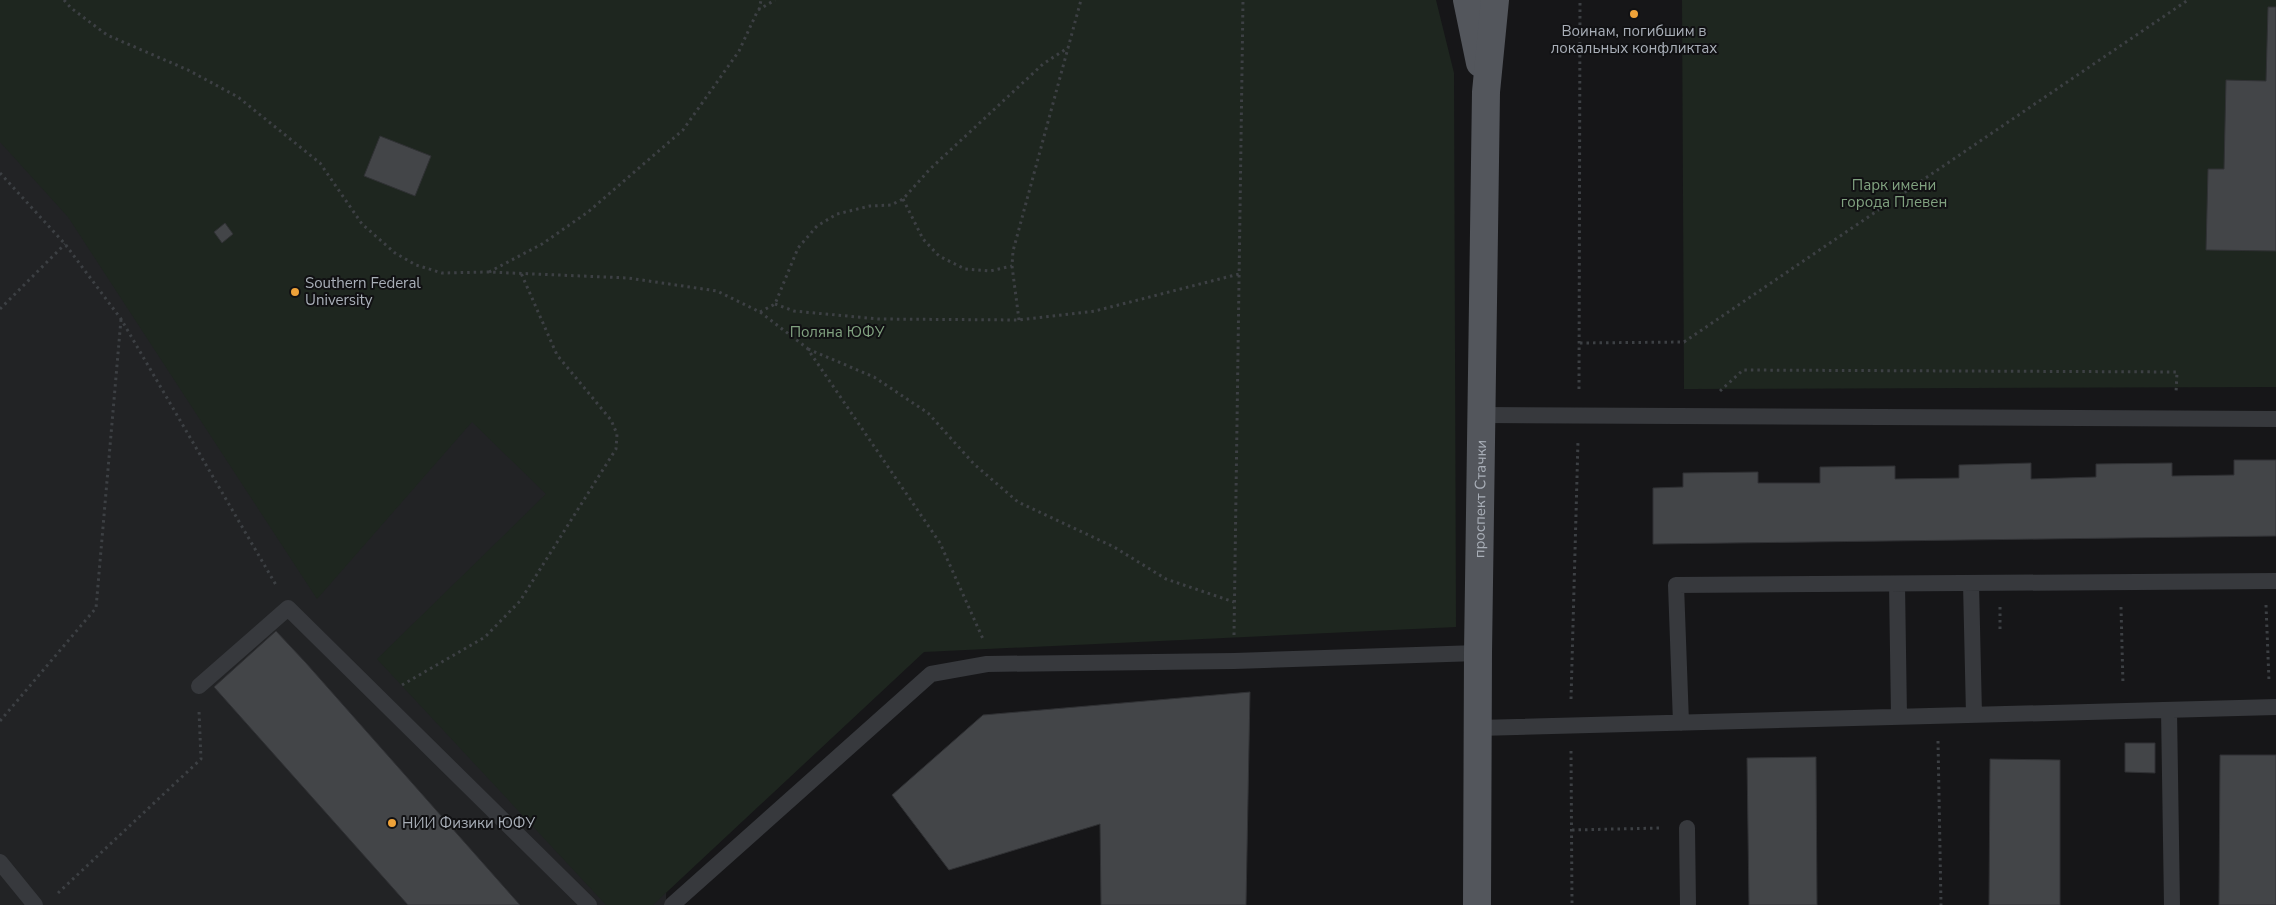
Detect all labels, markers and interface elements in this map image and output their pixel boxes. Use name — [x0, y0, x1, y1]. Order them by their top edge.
marker: Воинам, погибшим в локальных конфликтах — [1628, 8, 1640, 20]
place label: Воинам, погибшим в локальных конфликтах — [1551, 21, 1717, 58]
park label: Парк имени города Плевен — [1841, 175, 1947, 212]
place label: Southern Federal University — [305, 273, 421, 310]
marker: Southern Federal University — [289, 286, 301, 298]
park label: Поляна ЮФУ — [790, 322, 885, 342]
street label: проспект Стачки — [1469, 440, 1491, 558]
place label: НИИ Физики ЮФУ — [402, 813, 535, 833]
marker: НИИ Физики ЮФУ — [386, 817, 398, 829]

